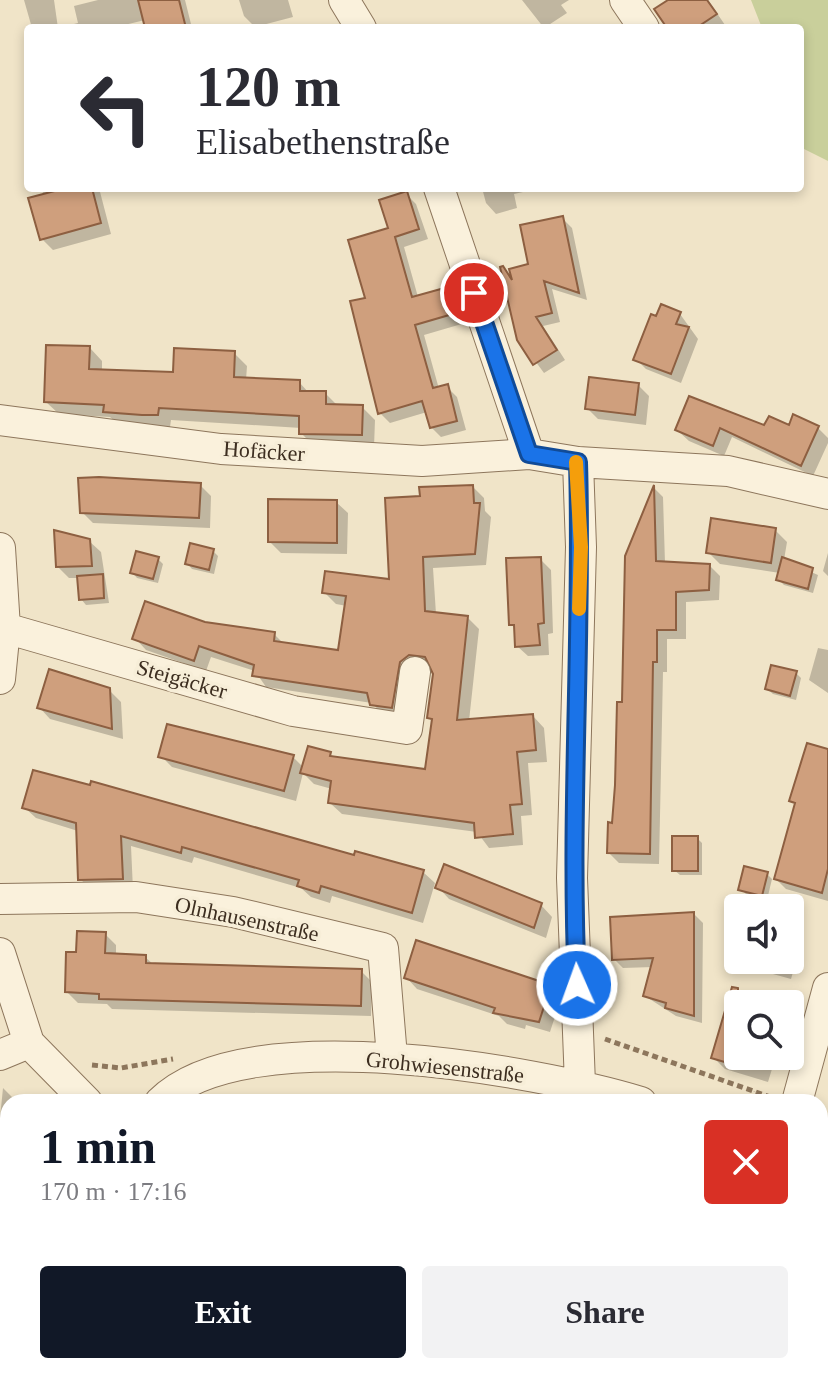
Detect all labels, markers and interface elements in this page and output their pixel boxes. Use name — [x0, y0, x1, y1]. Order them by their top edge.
icon: left — [64, 56, 168, 160]
text: 120 m — [196, 56, 341, 118]
text: Elisabethenstraße — [196, 122, 450, 162]
pin — [440, 259, 508, 327]
icon: arrive — [452, 271, 496, 315]
street label: Hofäcker — [222, 436, 306, 466]
street label: Steigäcker — [134, 654, 231, 704]
street label: Olnhausenstraße — [173, 892, 321, 946]
map controls — [724, 894, 804, 1070]
button: sound — [724, 894, 804, 974]
position arrow — [535, 943, 619, 1027]
button: search — [724, 990, 804, 1070]
street label: Grohwiesenstraße — [365, 1046, 525, 1088]
text: 1 min — [40, 1120, 156, 1173]
button: close — [704, 1120, 788, 1204]
text: 170 m · 17:16 — [40, 1177, 187, 1206]
button: Exit — [40, 1266, 406, 1358]
button: Share — [422, 1266, 788, 1358]

